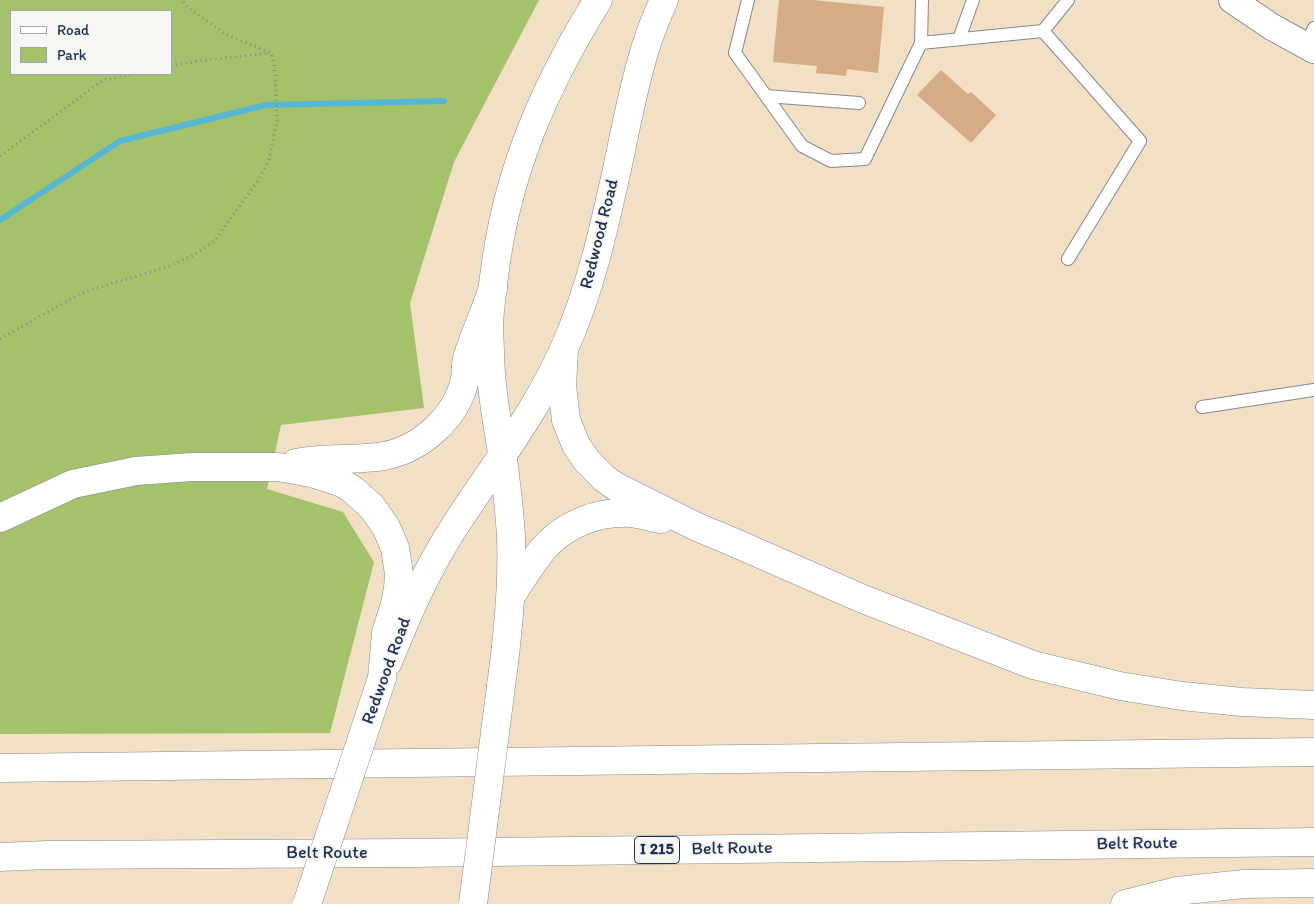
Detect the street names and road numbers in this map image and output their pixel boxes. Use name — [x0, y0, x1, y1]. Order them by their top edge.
street label: Redwood Road — [576, 177, 624, 291]
street label: Redwood Road — [358, 614, 416, 728]
street label: Belt Route — [1096, 832, 1178, 856]
road number: I 215 — [634, 836, 680, 864]
street label: Belt Route — [691, 837, 773, 861]
street label: Belt Route — [286, 842, 368, 864]

